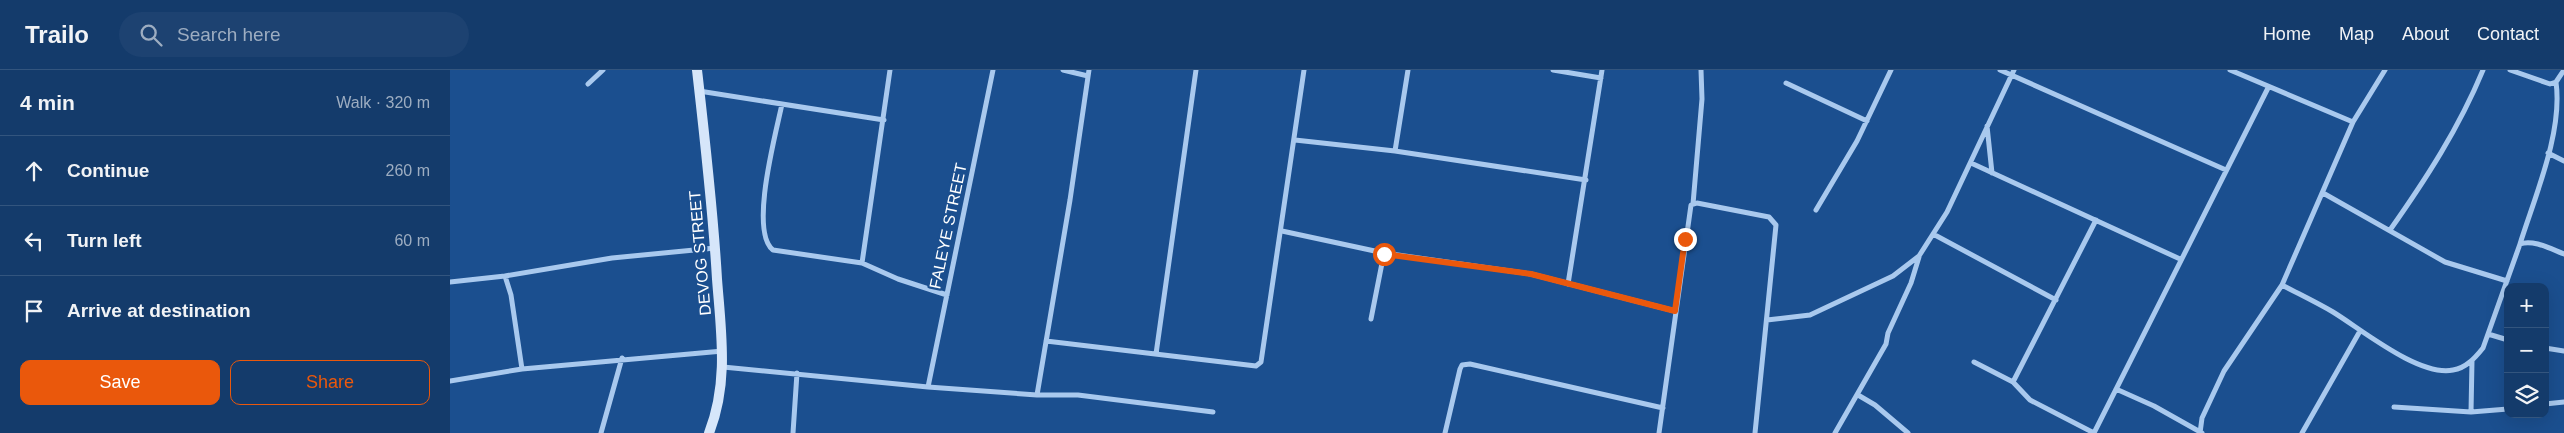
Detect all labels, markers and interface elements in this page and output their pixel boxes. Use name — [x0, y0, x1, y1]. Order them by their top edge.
search box — [119, 12, 469, 57]
text: Trailo — [25, 21, 89, 48]
icon: search — [137, 21, 165, 49]
text: Search here — [177, 24, 281, 45]
text: Home — [2263, 24, 2311, 44]
text: Map — [2339, 24, 2374, 44]
text: About — [2402, 24, 2449, 44]
text: Contact — [2477, 24, 2539, 44]
text: 4 min — [20, 91, 75, 114]
text: Walk · 320 m — [336, 94, 430, 111]
icon: ahead — [20, 157, 48, 185]
text: Continue — [67, 160, 149, 181]
street label: FALEYE STREET — [926, 161, 970, 290]
text: 260 m — [386, 162, 430, 179]
street label: DEVOG STREET — [686, 190, 714, 316]
icon: left — [20, 227, 48, 255]
route end — [1674, 228, 1697, 251]
text: Turn left — [67, 230, 142, 251]
text: 60 m — [394, 232, 430, 249]
route start — [1373, 243, 1396, 266]
map controls — [2504, 283, 2549, 418]
button: + — [2504, 283, 2549, 328]
icon: arrive — [20, 297, 48, 325]
text: Arrive at destination — [67, 300, 251, 321]
button: − — [2504, 328, 2549, 373]
button: Save — [20, 360, 220, 405]
button: Share — [230, 360, 430, 405]
button: layers — [2504, 373, 2549, 418]

